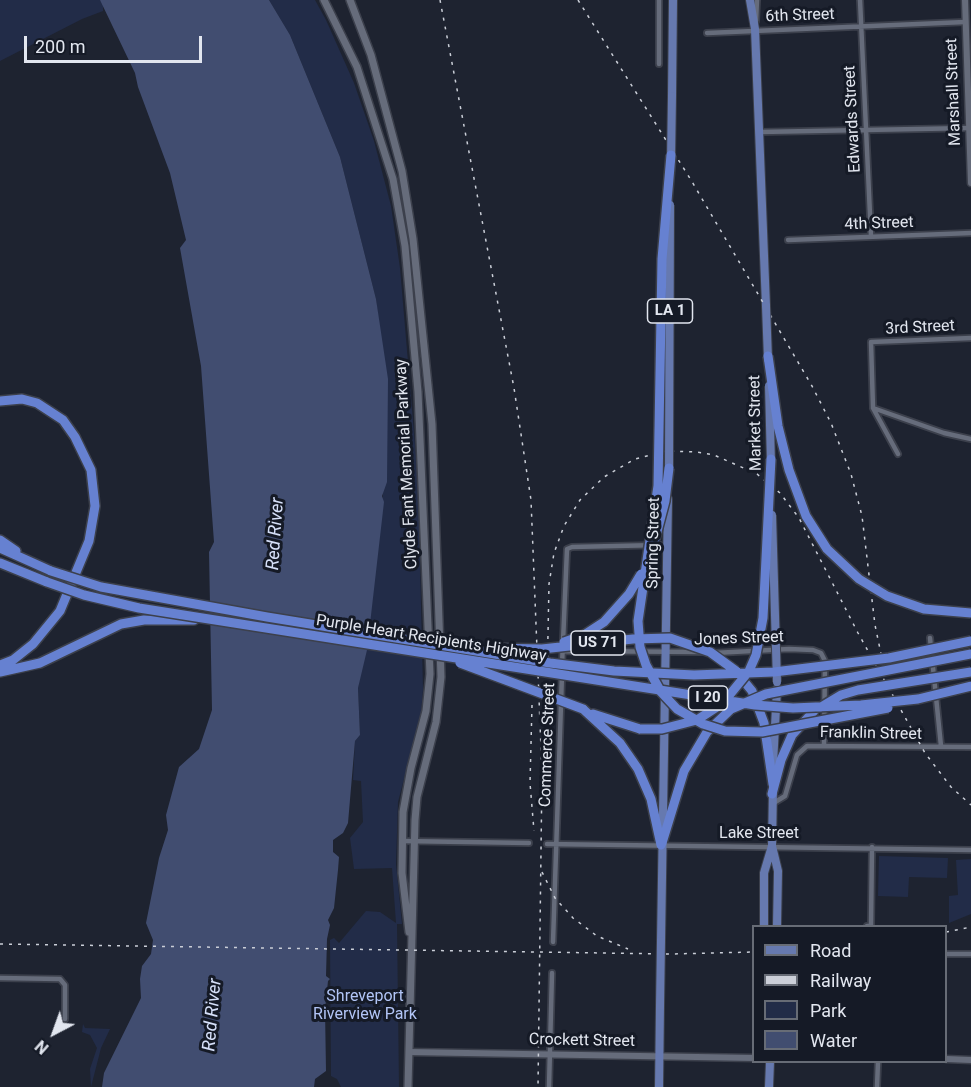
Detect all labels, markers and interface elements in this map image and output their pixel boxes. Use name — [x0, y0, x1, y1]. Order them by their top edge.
street label: 6th Street — [765, 5, 835, 27]
scale bar — [27, 24, 206, 62]
text: 200 m — [35, 36, 86, 57]
street label: Marshall Street — [943, 38, 965, 146]
street label: Edwards Street — [841, 65, 865, 173]
street label: 4th Street — [844, 213, 914, 235]
road number: LA 1 — [648, 299, 692, 323]
street label: 3rd Street — [885, 317, 955, 339]
street label: Clyde Fant Memorial Parkway — [392, 358, 422, 570]
street label: Market Street — [746, 375, 766, 471]
water label: Red River — [263, 497, 289, 571]
street label: Spring Street — [644, 497, 664, 589]
street label: Purple Heart Recipients Highway — [315, 611, 547, 667]
street label: Jones Street — [694, 628, 784, 650]
road number: US 71 — [571, 631, 625, 655]
street label: Commerce Street — [536, 683, 560, 807]
road number: I 20 — [688, 686, 728, 710]
street label: Franklin Street — [820, 724, 922, 744]
street label: Lake Street — [719, 824, 799, 844]
legend — [752, 925, 947, 1063]
text: Road — [810, 940, 851, 961]
text: Railway — [810, 970, 871, 991]
water label: Red River — [199, 978, 227, 1052]
park label: Shreveport Riverview Park — [313, 987, 417, 1025]
text: Park — [810, 1000, 846, 1021]
north arrow — [24, 1003, 84, 1063]
street label: Crockett Street — [529, 1030, 635, 1052]
text: Water — [810, 1030, 857, 1051]
text: N — [31, 1036, 52, 1058]

